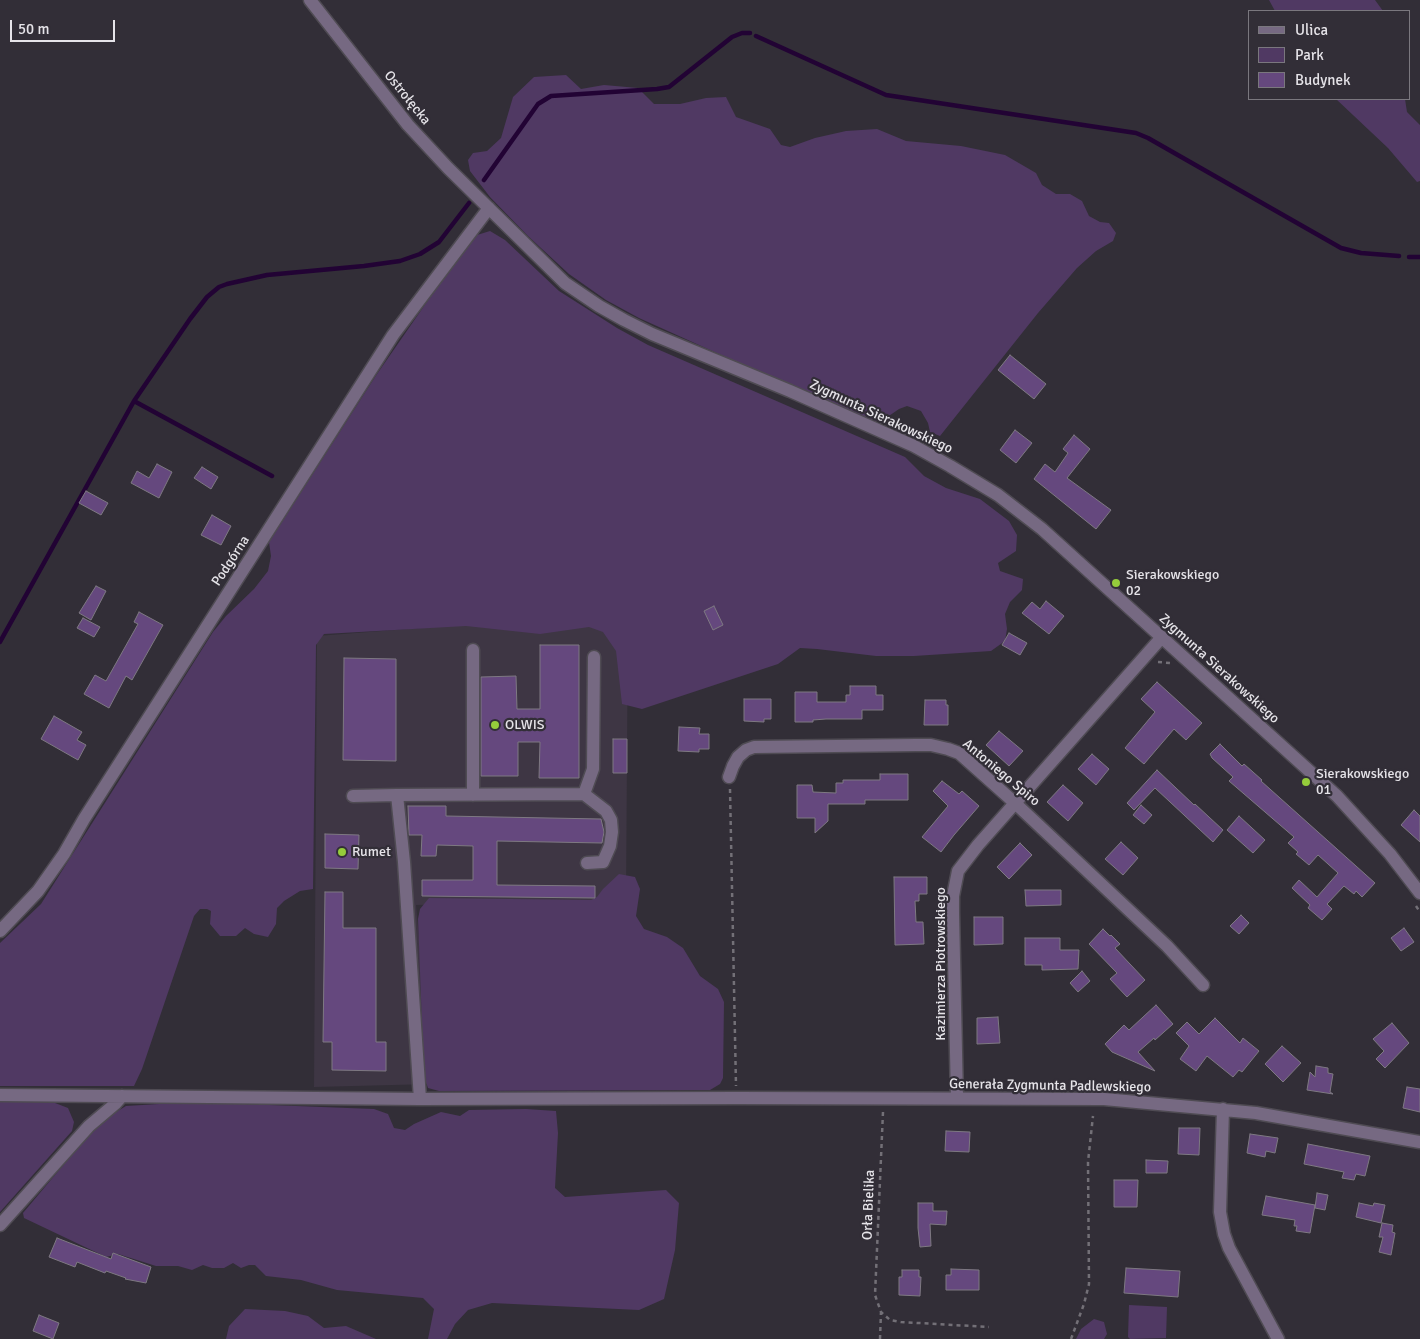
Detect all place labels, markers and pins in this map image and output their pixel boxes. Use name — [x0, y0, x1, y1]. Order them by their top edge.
place label: Sierakowskiego 02 — [1126, 567, 1219, 600]
marker: Sierakowskiego 02 — [1110, 577, 1122, 589]
place label: OLWIS — [505, 717, 545, 733]
marker: OLWIS — [489, 719, 501, 731]
place label: Sierakowskiego 01 — [1316, 766, 1409, 799]
marker: Sierakowskiego 01 — [1300, 776, 1312, 788]
place label: Rumet — [352, 844, 391, 860]
marker: Rumet — [336, 846, 348, 858]

